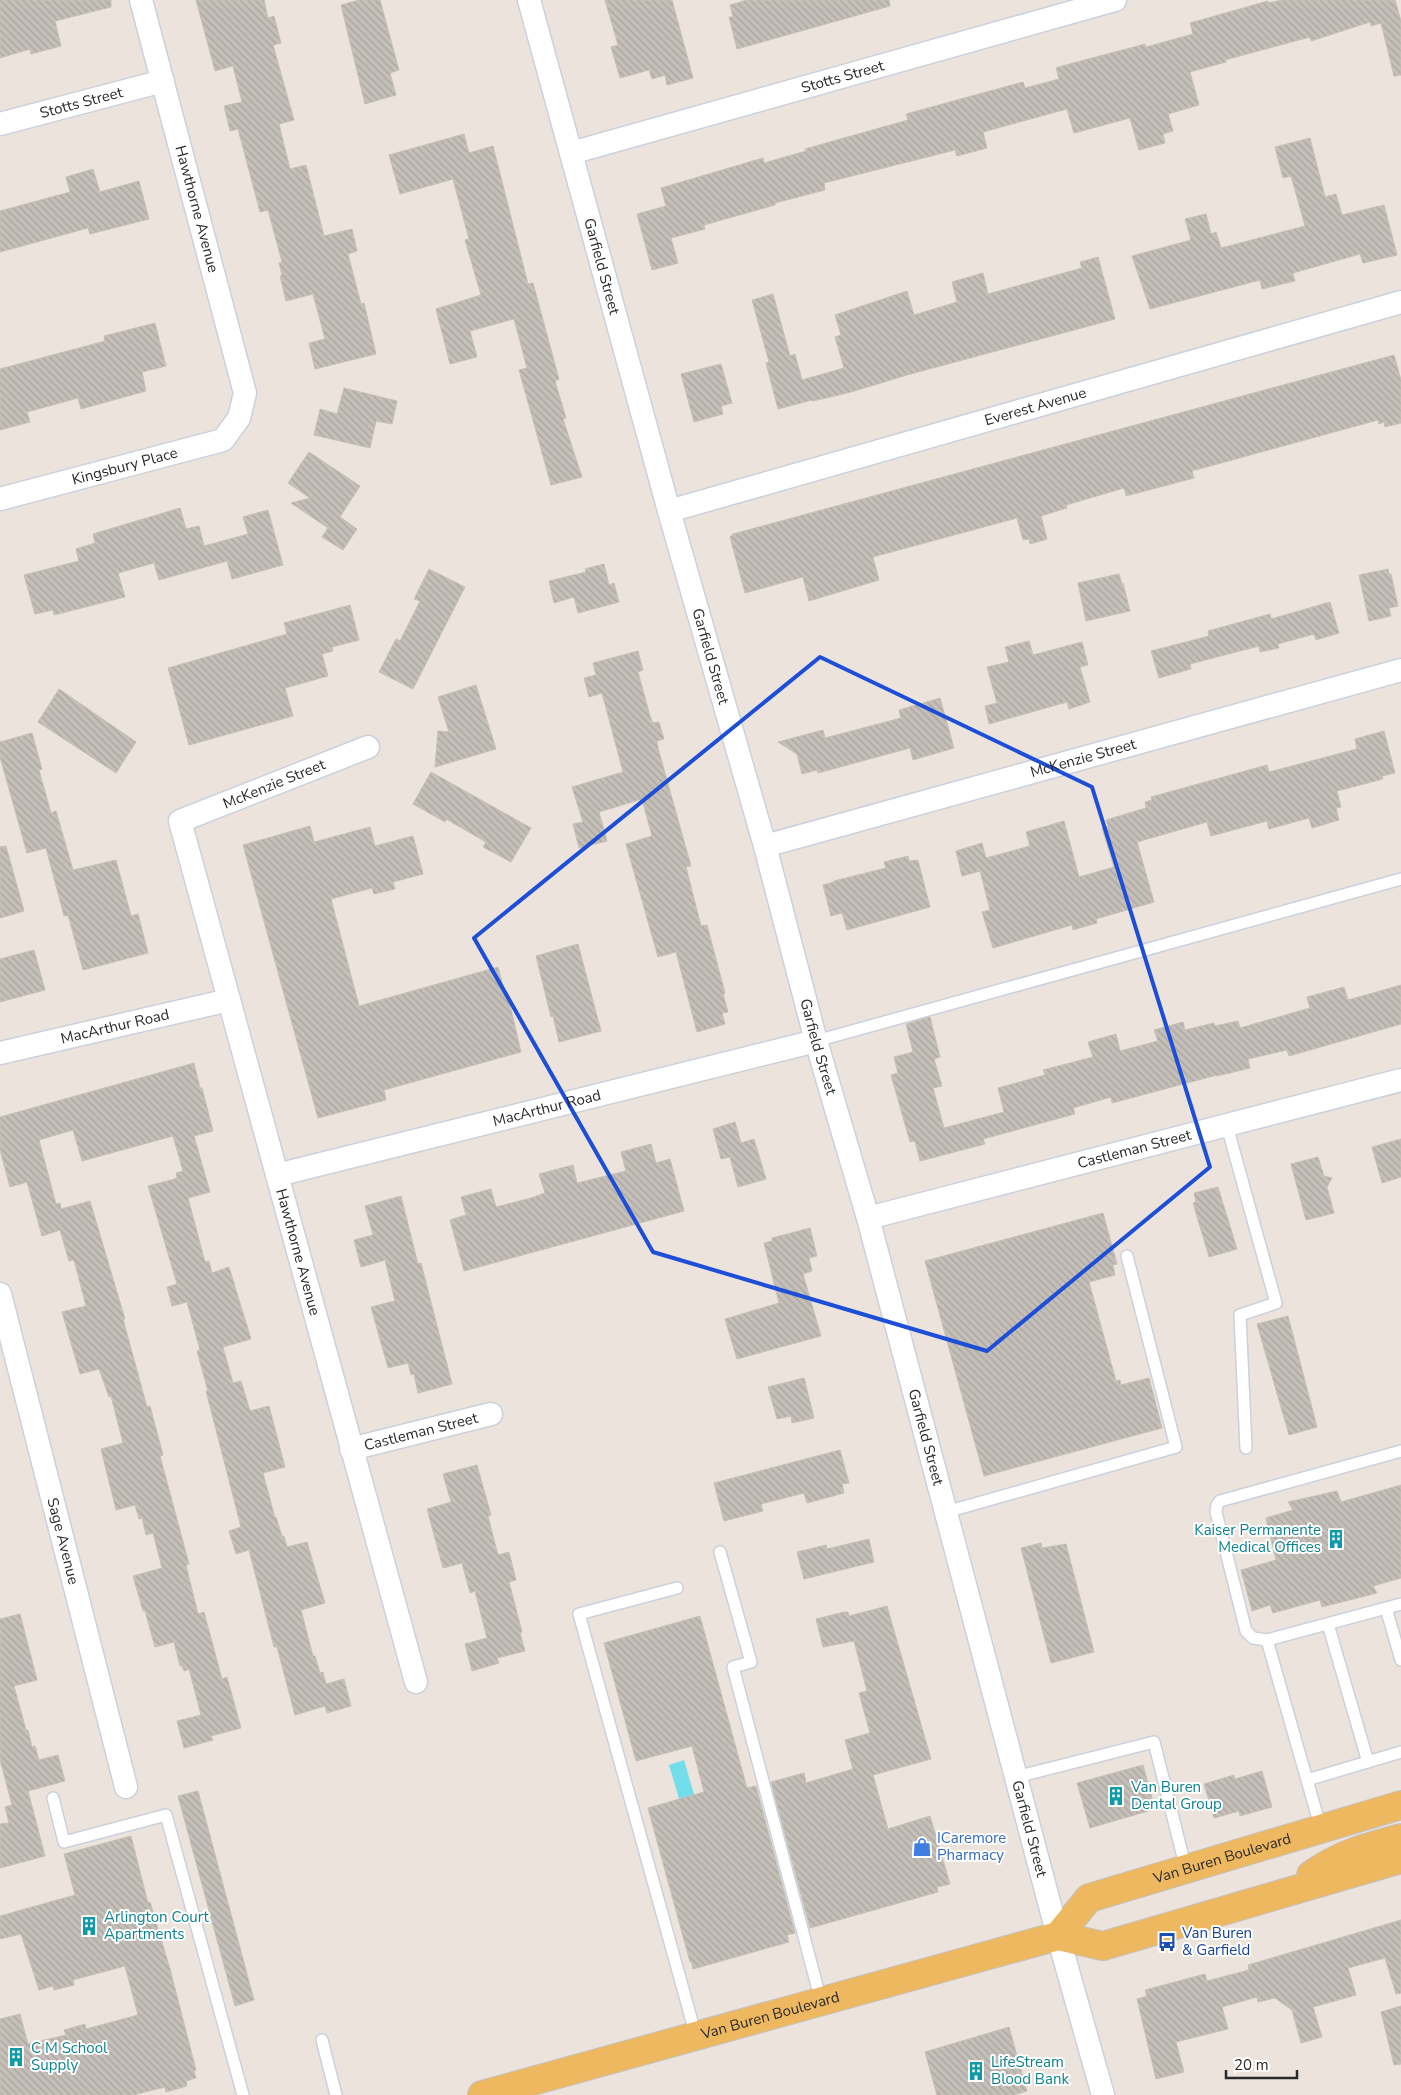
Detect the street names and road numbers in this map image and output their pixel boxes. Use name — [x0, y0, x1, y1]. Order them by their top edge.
street label: Stotts Street — [799, 55, 887, 98]
street label: Stotts Street — [38, 82, 126, 123]
street label: Hawthorne Avenue — [170, 143, 224, 275]
street label: Garfield Street — [579, 216, 625, 317]
street label: Everest Avenue — [982, 382, 1089, 430]
street label: Kingsbury Place — [70, 442, 180, 490]
street label: Garfield Street — [687, 606, 734, 707]
street label: McKenzie Street — [1028, 734, 1139, 782]
street label: McKenzie Street — [220, 754, 329, 814]
street label: Garfield Street — [795, 997, 841, 1098]
street label: MacArthur Road — [59, 1004, 171, 1049]
street label: MacArthur Road — [491, 1085, 603, 1131]
street label: Castleman Street — [1075, 1125, 1194, 1173]
street label: Hawthorne Avenue — [271, 1186, 325, 1318]
street label: Garfield Street — [904, 1387, 948, 1488]
street label: Castleman Street — [362, 1407, 481, 1455]
street label: Sage Avenue — [42, 1496, 84, 1587]
street label: Garfield Street — [1007, 1778, 1052, 1880]
street label: Van Buren Boulevard — [1150, 1828, 1293, 1889]
street label: Van Buren Boulevard — [698, 1987, 842, 2044]

